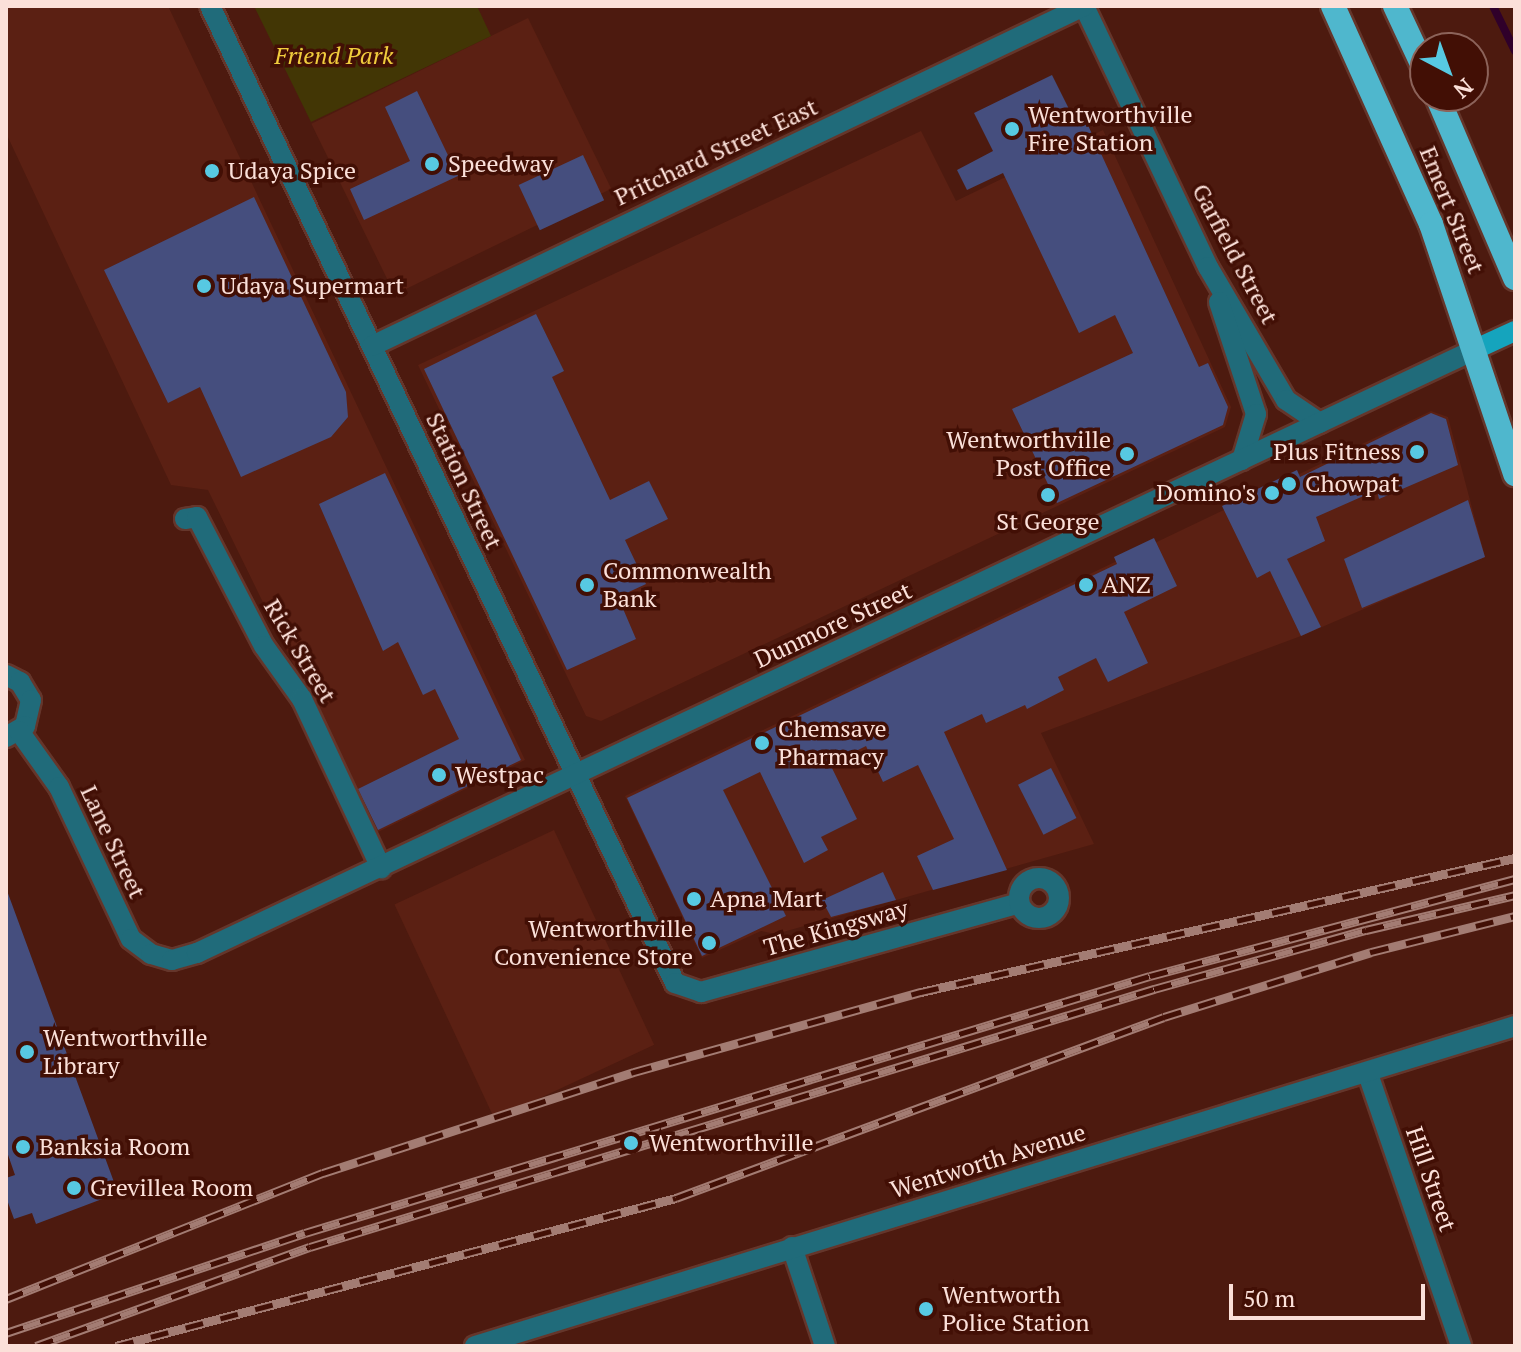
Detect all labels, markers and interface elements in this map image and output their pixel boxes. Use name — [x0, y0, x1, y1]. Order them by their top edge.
north arrow — [1409, 32, 1489, 112]
park label: Friend Park — [275, 42, 393, 70]
text: N — [1448, 73, 1480, 105]
street label: Pritchard Street East — [610, 92, 822, 212]
place label: Wentworthville Fire Station — [1028, 101, 1193, 157]
marker: Wentworthville Fire Station — [1003, 120, 1021, 138]
street label: Emert Street — [1413, 142, 1491, 278]
place label: Speedway — [448, 150, 554, 178]
marker: Speedway — [423, 155, 441, 173]
place label: Udaya Spice — [228, 157, 356, 185]
marker: Udaya Spice — [203, 162, 221, 180]
street label: Garfield Street — [1186, 179, 1284, 329]
place label: Udaya Supermart — [220, 272, 404, 300]
marker: Udaya Supermart — [195, 277, 213, 295]
street label: Station Street — [420, 408, 508, 554]
place label: Wentworthville Post Office — [946, 426, 1111, 482]
place label: Plus Fitness — [1273, 438, 1401, 466]
marker: Plus Fitness — [1408, 443, 1426, 461]
marker: Wentworthville Post Office — [1118, 445, 1136, 463]
place label: Chowpat — [1305, 470, 1400, 498]
marker: Chowpat — [1280, 475, 1298, 493]
place label: Domino's — [1156, 479, 1256, 507]
marker: Domino's — [1263, 484, 1281, 502]
marker: St George — [1039, 486, 1057, 504]
place label: St George — [996, 508, 1100, 536]
place label: Commonwealth Bank — [603, 557, 772, 613]
place label: ANZ — [1102, 571, 1151, 599]
marker: Commonwealth Bank — [578, 576, 596, 594]
street label: Dunmore Street — [750, 576, 916, 674]
marker: ANZ — [1077, 576, 1095, 594]
street label: Rick Street — [258, 594, 342, 708]
place label: Chemsave Pharmacy — [778, 715, 887, 771]
marker: Chemsave Pharmacy — [753, 734, 771, 752]
place label: Westpac — [455, 761, 544, 789]
marker: Westpac — [430, 766, 448, 784]
street label: Lane Street — [74, 781, 152, 903]
place label: Apna Mart — [710, 885, 823, 913]
marker: Apna Mart — [685, 890, 703, 908]
street label: The Kingsway — [761, 894, 911, 962]
place label: Wentworthville Convenience Store — [494, 915, 693, 971]
marker: Wentworthville Convenience Store — [700, 934, 718, 952]
place label: Wentworthville Library — [43, 1024, 208, 1080]
marker: Wentworthville Library — [18, 1043, 36, 1061]
street label: Wentworth Avenue — [887, 1118, 1089, 1204]
street label: Hill Street — [1400, 1123, 1462, 1235]
place label: Wentworthville — [649, 1129, 814, 1157]
marker: Wentworthville — [620, 1132, 642, 1154]
place label: Banksia Room — [39, 1133, 190, 1161]
marker: Banksia Room — [14, 1138, 32, 1156]
place label: Grevillea Room — [90, 1174, 253, 1202]
marker: Grevillea Room — [65, 1179, 83, 1197]
scale bar — [1233, 1268, 1429, 1318]
place label: Wentworth Police Station — [942, 1281, 1090, 1337]
text: 50 m — [1243, 1282, 1295, 1314]
marker: Wentworth Police Station — [917, 1300, 935, 1318]

